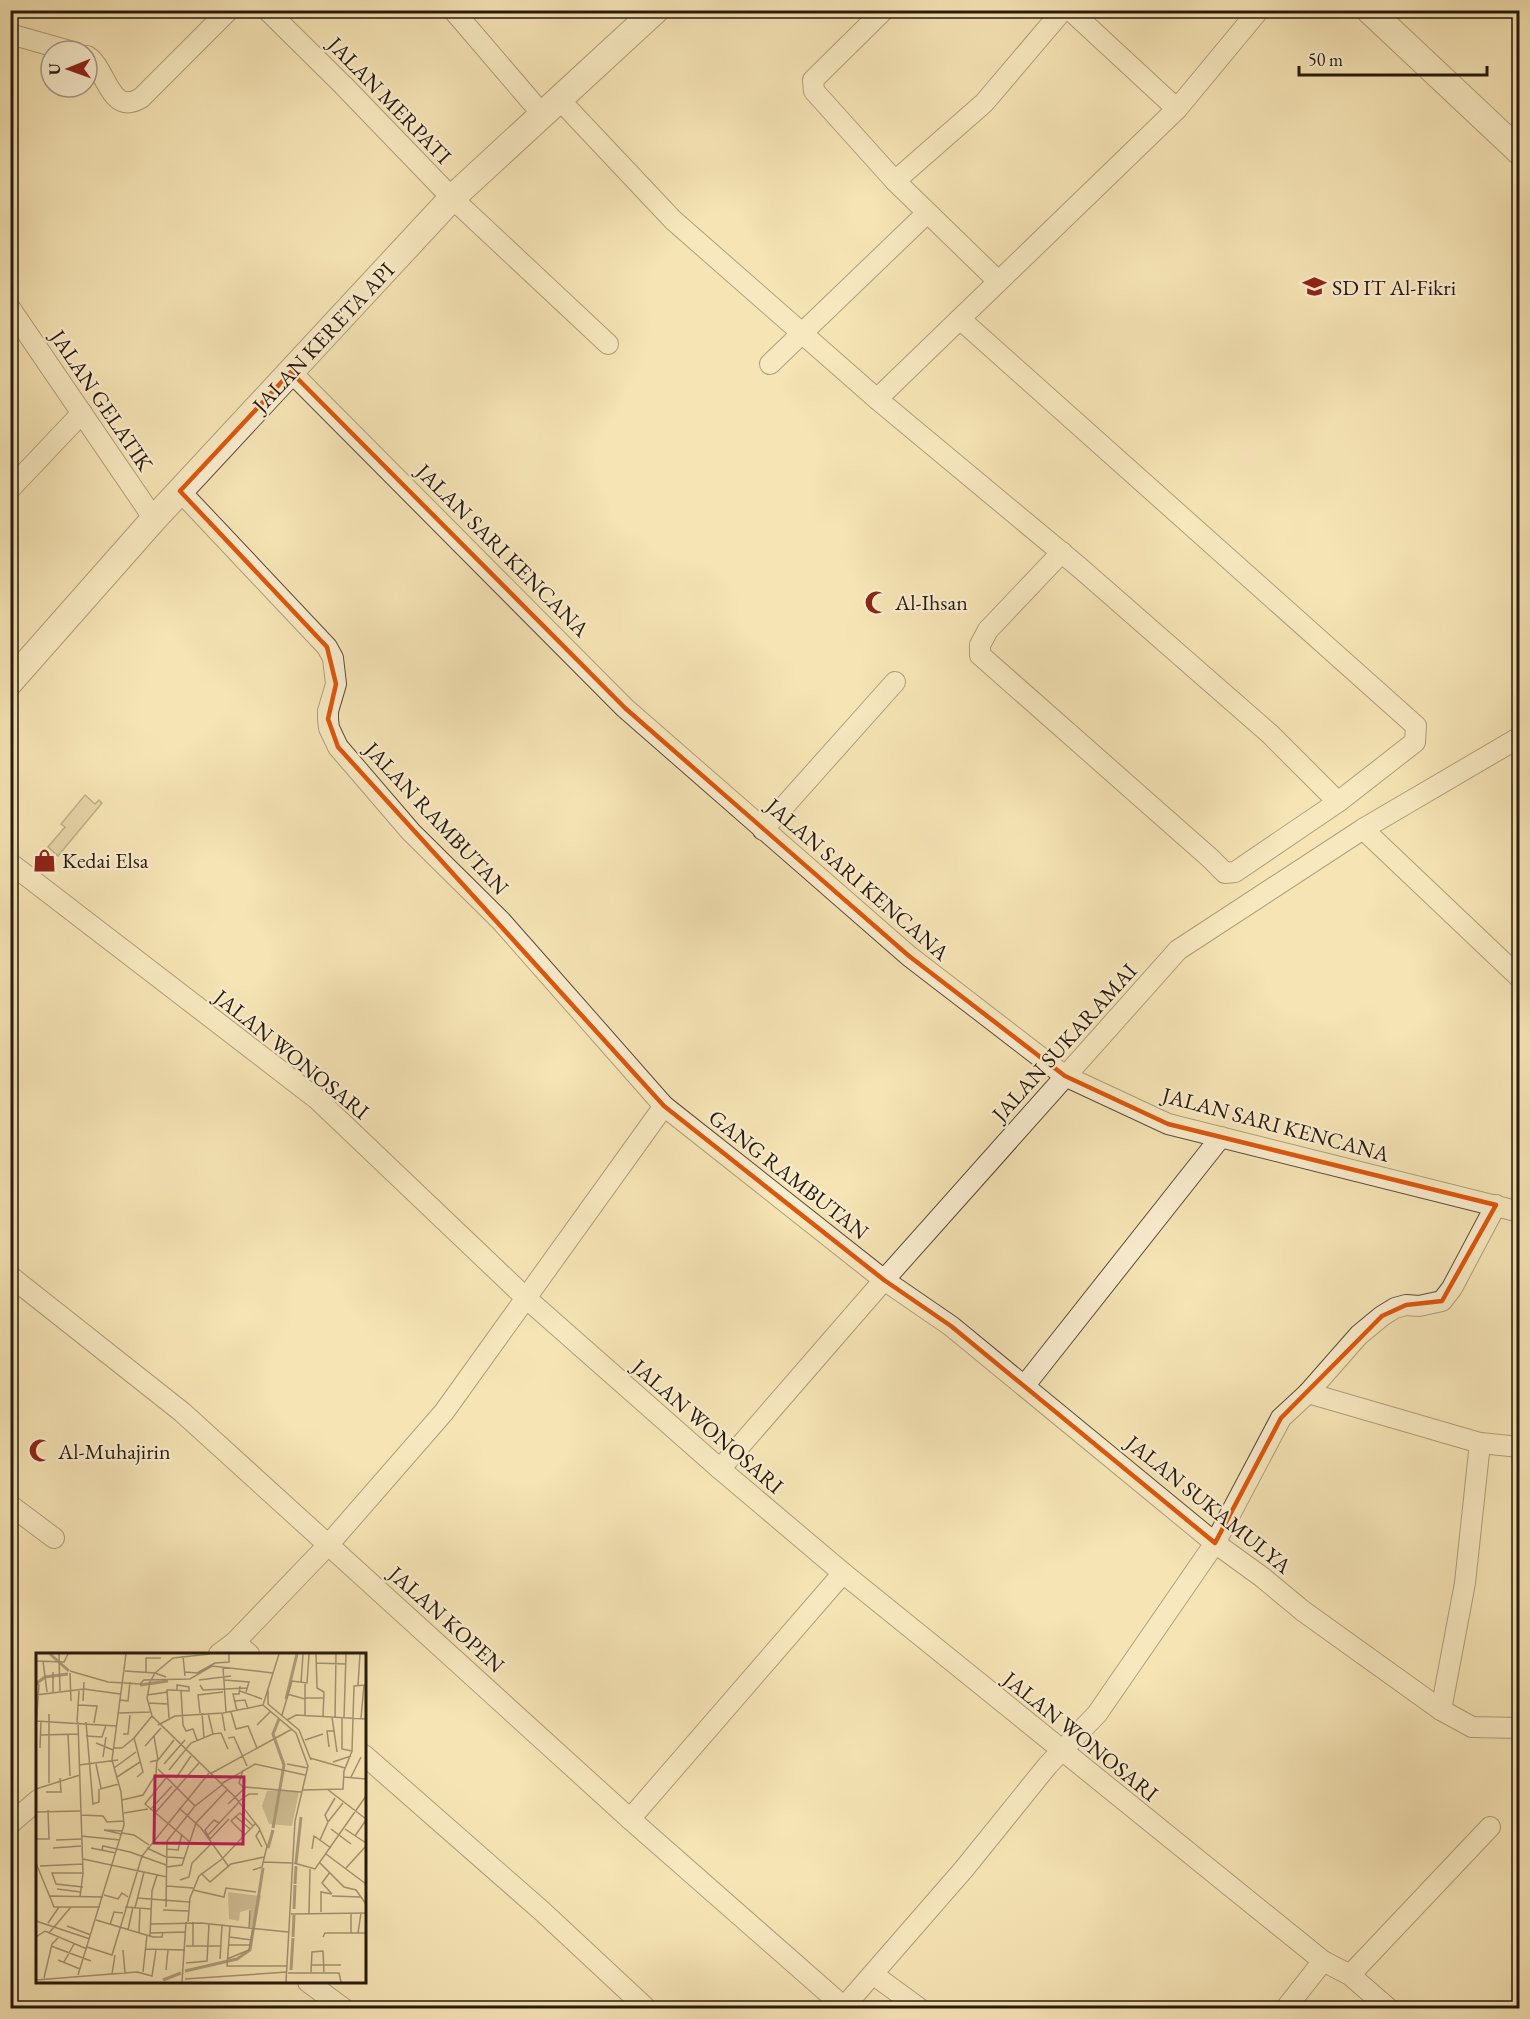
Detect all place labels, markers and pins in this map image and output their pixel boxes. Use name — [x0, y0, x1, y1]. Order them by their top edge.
place label: SD IT Al-Fikri — [1332, 273, 1456, 302]
school or university icon: SD IT Al-Fikri — [1301, 274, 1327, 300]
place label: Al-Ihsan — [894, 588, 968, 617]
mosque icon: Al-Ihsan — [864, 589, 890, 615]
place label: Kedai Elsa — [62, 846, 149, 875]
shop icon: Kedai Elsa — [31, 847, 57, 873]
place label: Al-Muhajirin — [57, 1437, 171, 1466]
mosque icon: Al-Muhajirin — [27, 1438, 53, 1464]

